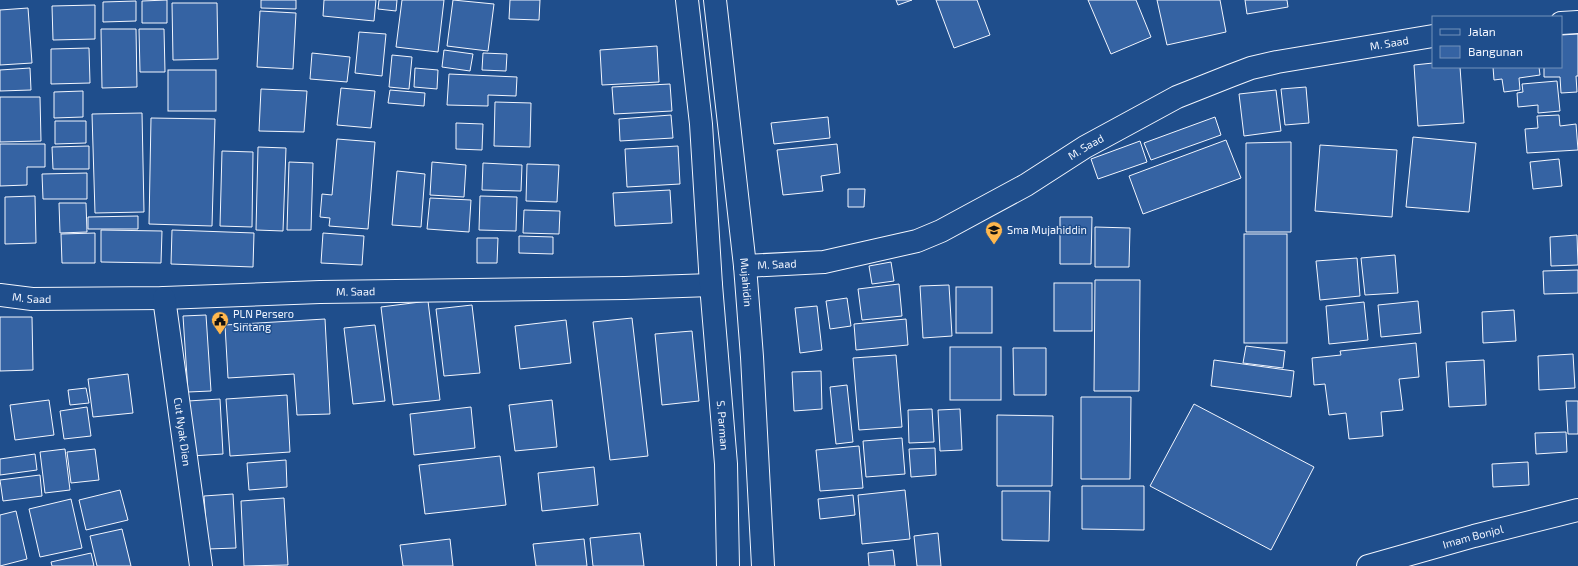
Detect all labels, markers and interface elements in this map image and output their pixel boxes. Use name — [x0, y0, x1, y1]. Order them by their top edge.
legend — [1432, 16, 1562, 68]
text: Jalan — [1468, 24, 1496, 38]
street label: M. Saad — [1369, 33, 1410, 52]
text: Bangunan — [1468, 44, 1523, 58]
street label: M. Saad — [1065, 131, 1106, 162]
school or university icon: Sma Mujahiddin — [984, 220, 1004, 245]
place label: Sma Mujahiddin — [1007, 223, 1087, 237]
street label: M. Saad — [757, 256, 797, 271]
street label: Mujahidin — [738, 257, 755, 307]
street label: M. Saad — [336, 284, 375, 298]
street label: M. Saad — [12, 290, 51, 305]
place label: PLN Persero Sintang — [233, 307, 294, 333]
public building icon: PLN Persero Sintang — [210, 310, 230, 335]
street label: Cut Nyak Dien — [172, 397, 194, 467]
street label: S. Parman — [715, 400, 732, 451]
street label: Imam Bonjol — [1441, 522, 1505, 551]

